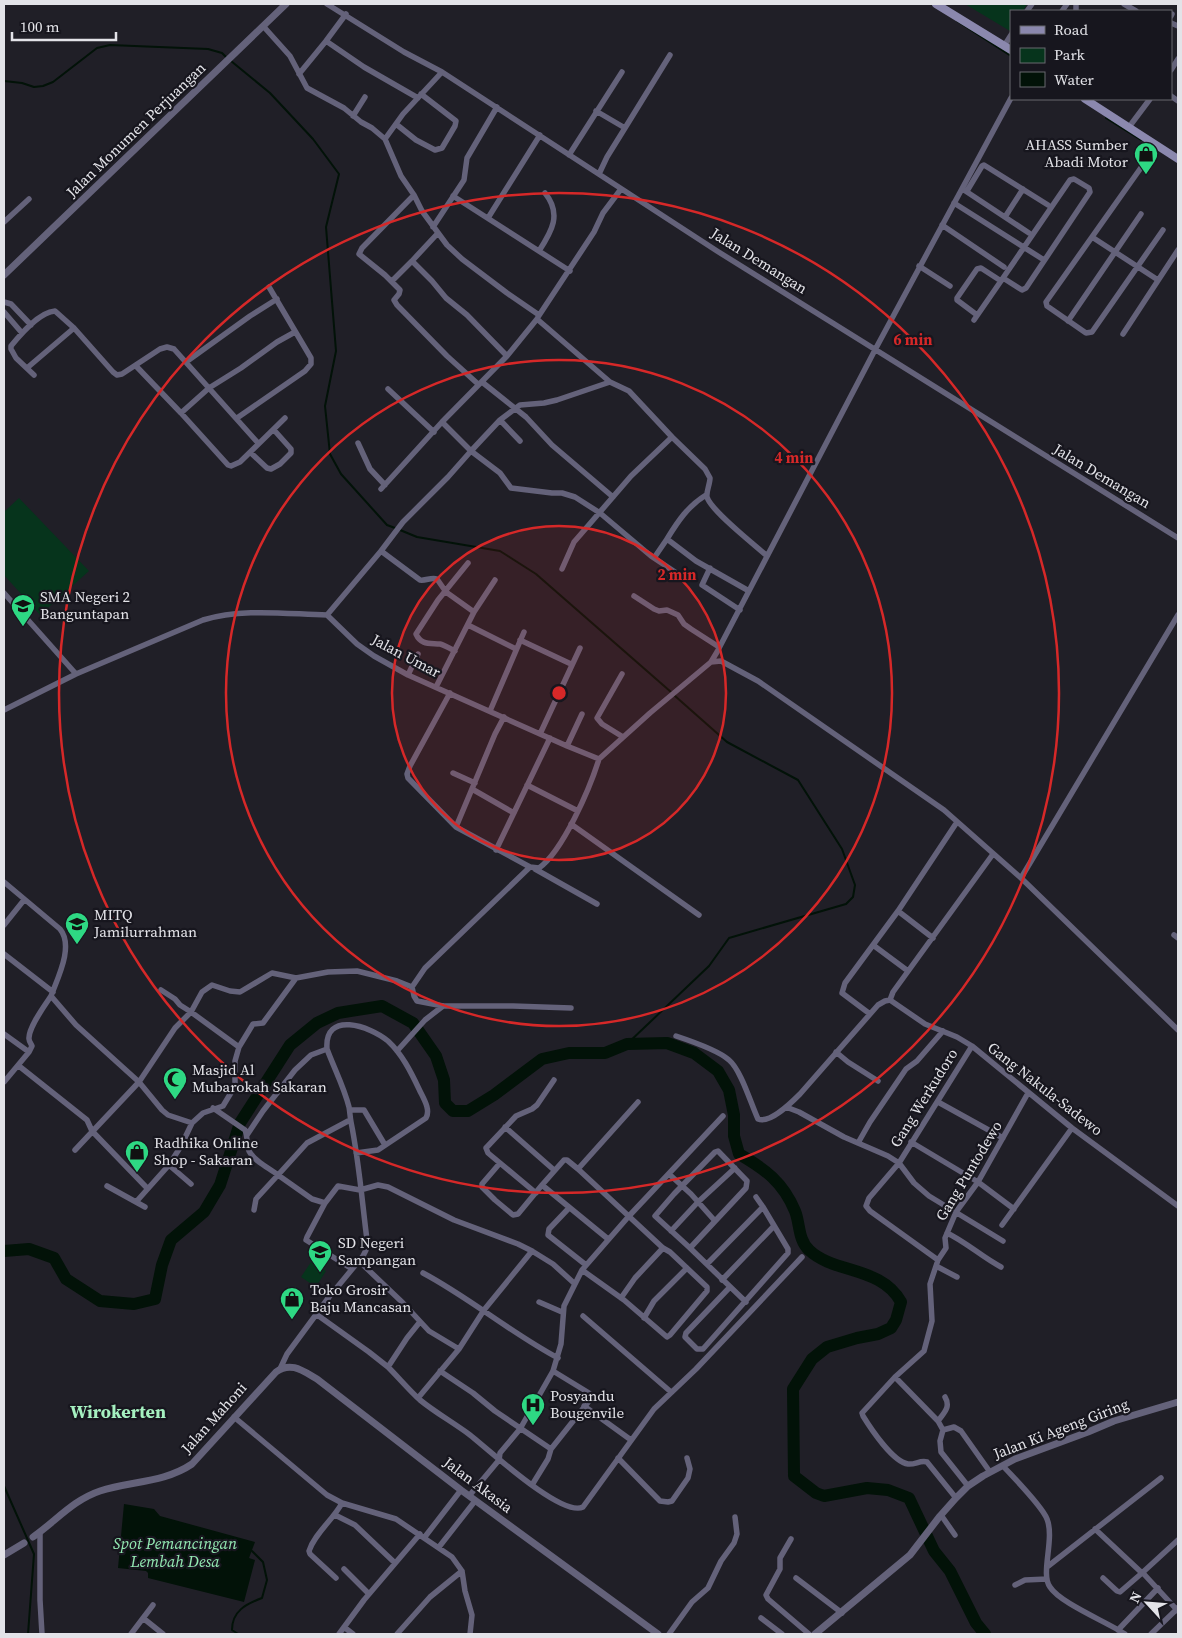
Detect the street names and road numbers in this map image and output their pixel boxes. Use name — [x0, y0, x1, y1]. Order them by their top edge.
street label: Jalan Monumen Perjuangan — [61, 57, 210, 203]
street label: Jalan Demangan — [706, 222, 811, 299]
street label: Jalan Demangan — [1049, 438, 1155, 513]
street label: Jalan Umar — [367, 628, 445, 683]
street label: Gang Nakula-Sadewo — [983, 1037, 1107, 1140]
street label: Gang Werkudoro — [885, 1044, 962, 1151]
street label: Gang Puntodewo — [930, 1117, 1007, 1225]
street label: Jalan Mahoni — [175, 1378, 251, 1459]
street label: Jalan Ki Ageng Giring — [989, 1393, 1132, 1464]
street label: Jalan Akasia — [439, 1451, 518, 1518]

